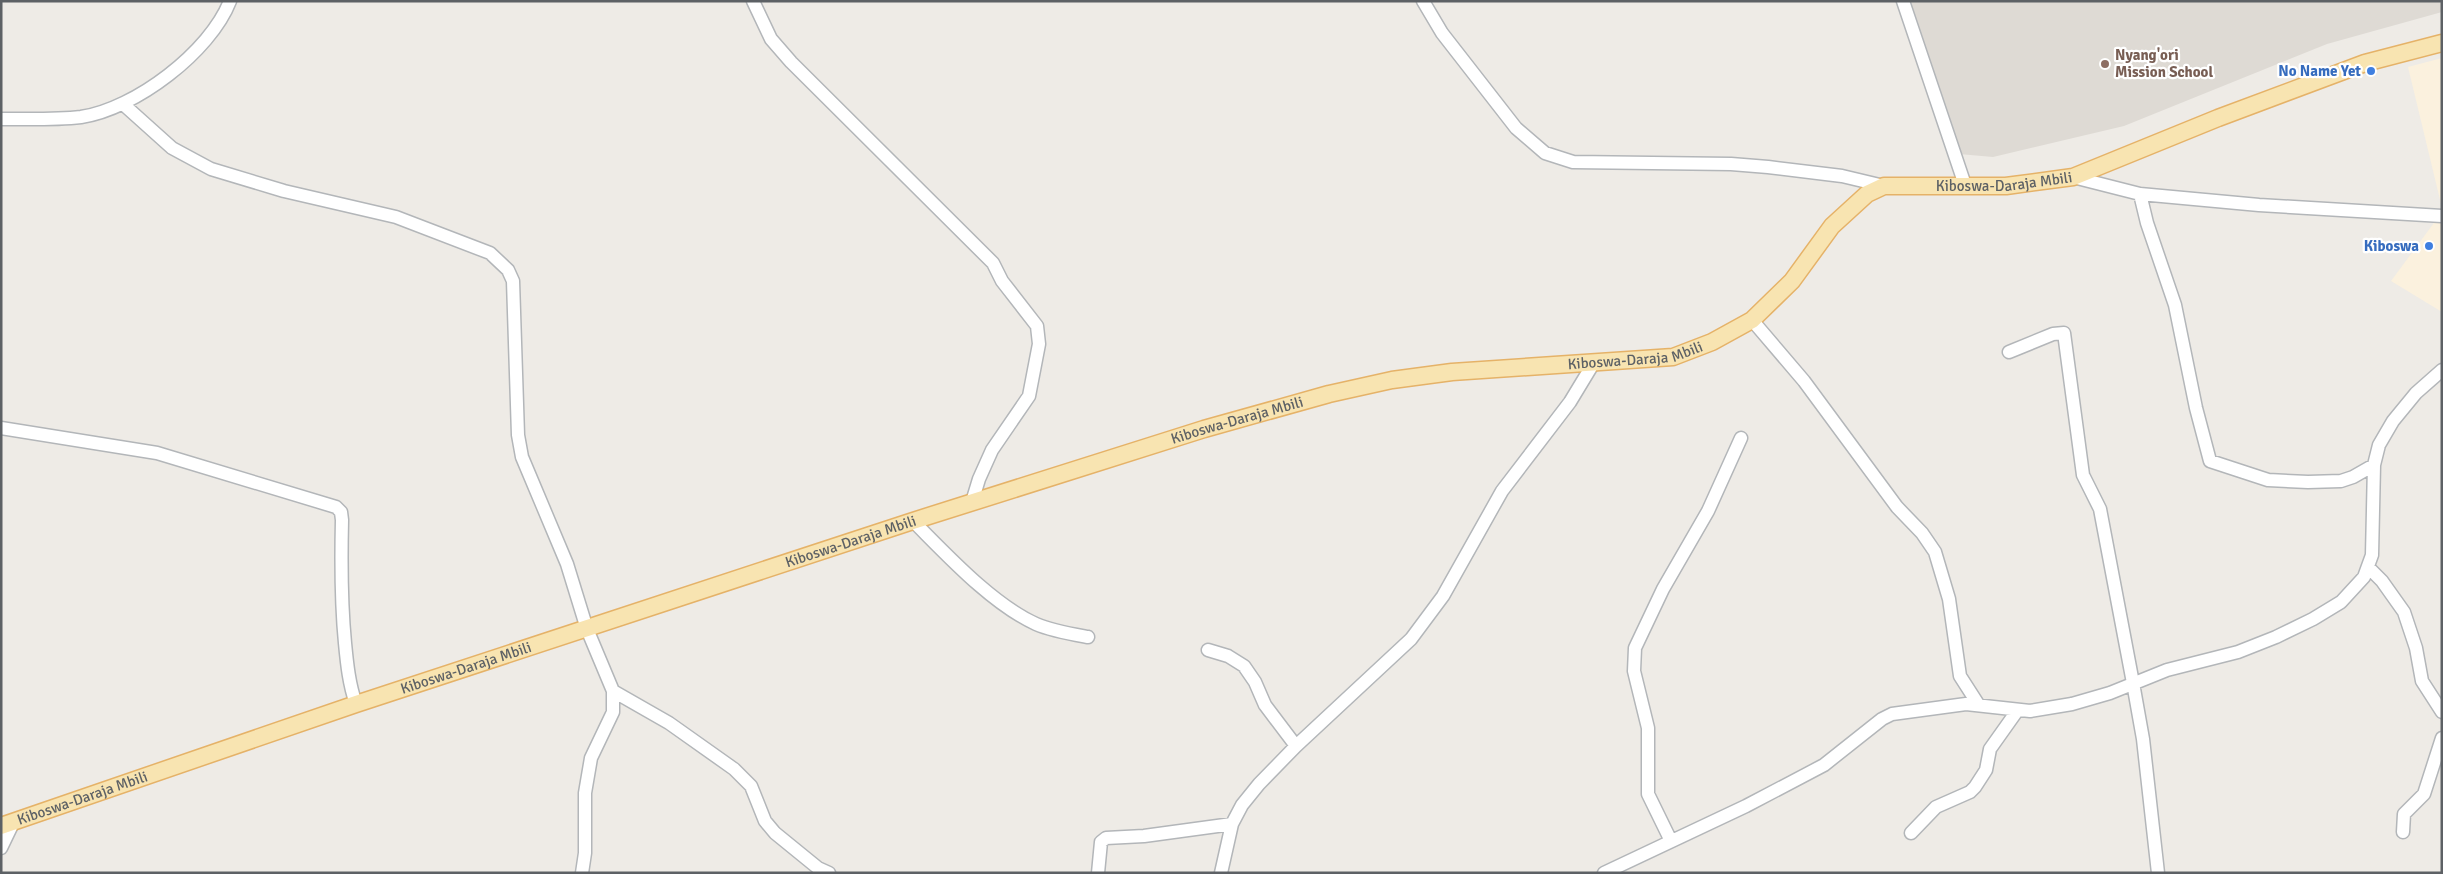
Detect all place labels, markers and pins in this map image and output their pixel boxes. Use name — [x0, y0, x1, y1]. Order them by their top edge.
place label: Nyang'ori Mission School — [2115, 46, 2213, 81]
marker: Nyang'ori Mission School — [2099, 58, 2111, 70]
place label: No Name Yet — [2278, 62, 2361, 80]
marker: No Name Yet — [2365, 65, 2377, 77]
place label: Kiboswa — [2364, 237, 2419, 255]
marker: Kiboswa — [2423, 240, 2435, 252]

